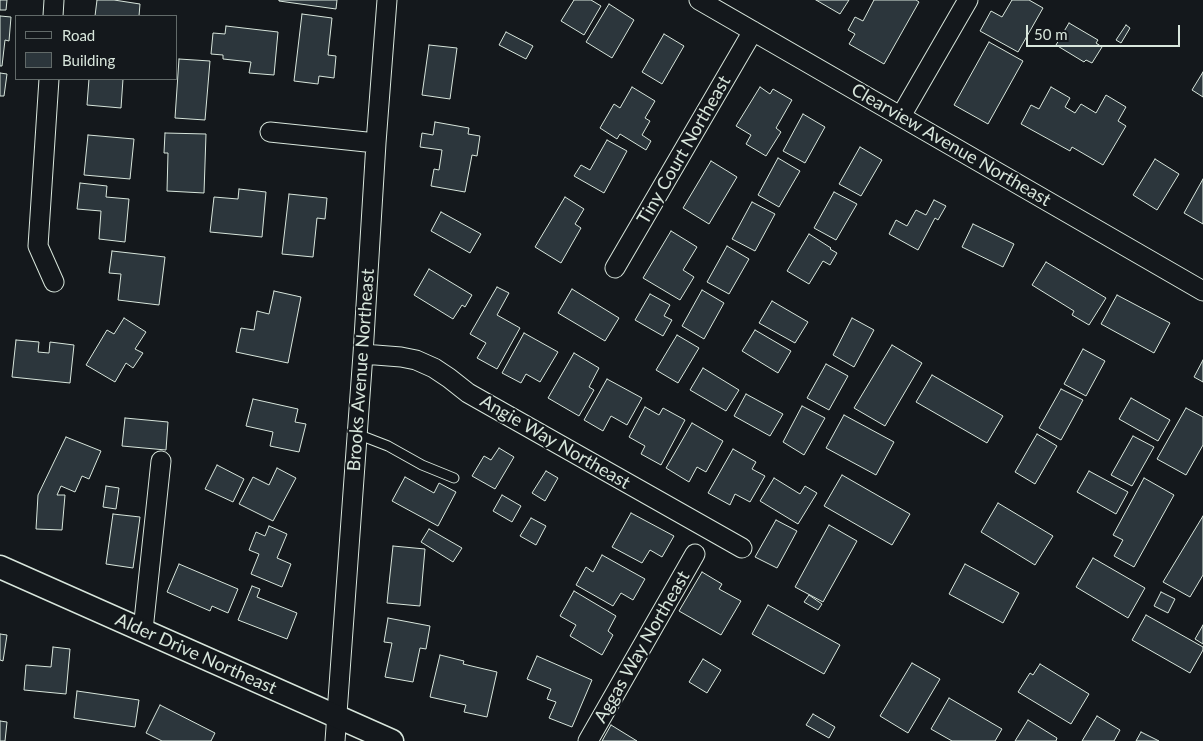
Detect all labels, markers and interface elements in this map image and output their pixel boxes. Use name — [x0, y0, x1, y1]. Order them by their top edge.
legend — [15, 15, 178, 80]
scale bar — [1028, 15, 1182, 47]
text: 50 m — [1034, 25, 1068, 43]
text: Road — [62, 26, 95, 44]
text: Building — [62, 51, 115, 69]
street label: Tiny Court Northeast — [633, 72, 735, 228]
street label: Clearview Avenue Northeast — [847, 79, 1055, 211]
street label: Brooks Avenue Northeast — [343, 268, 379, 472]
street label: Angie Way Northeast — [476, 390, 634, 494]
street label: Aggas Way Northeast — [590, 567, 694, 727]
street label: Alder Drive Northeast — [112, 609, 280, 699]

